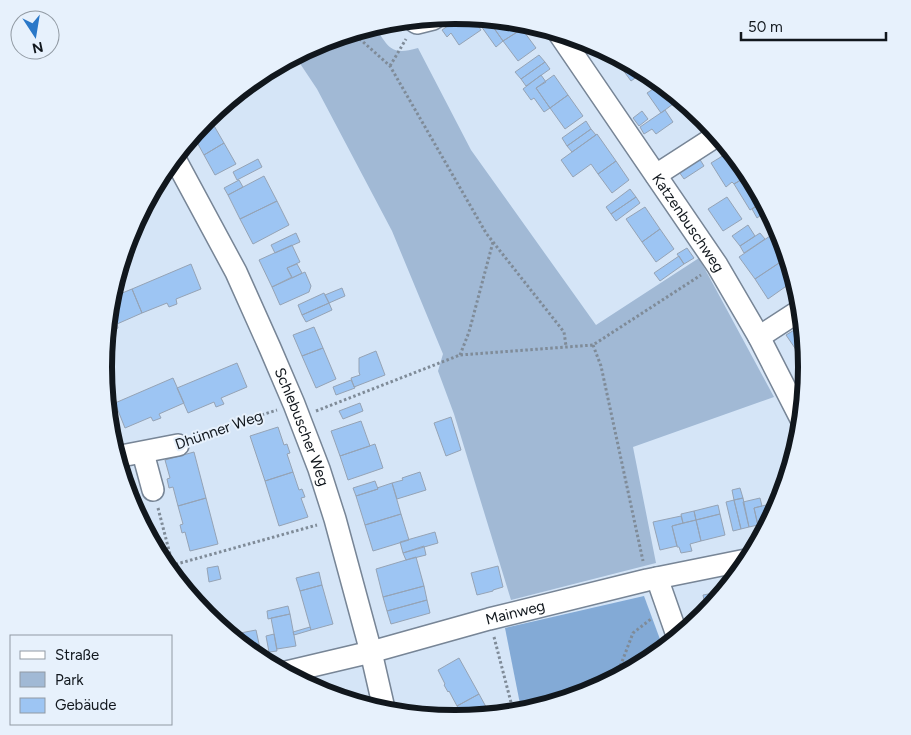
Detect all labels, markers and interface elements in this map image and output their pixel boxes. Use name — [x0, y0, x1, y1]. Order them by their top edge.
north arrow — [10, 10, 60, 60]
scale bar — [741, 10, 886, 42]
text: 50 m — [748, 18, 783, 36]
text: N — [31, 38, 45, 57]
street label: Katzenbuschweg — [648, 170, 728, 275]
street label: Schlebuscher Weg — [270, 365, 333, 488]
street label: Dhünner Weg — [173, 407, 265, 453]
street label: Mainweg — [484, 597, 547, 629]
legend — [10, 635, 172, 725]
text: Straße — [55, 646, 99, 664]
text: Park — [55, 671, 84, 689]
text: Gebäude — [55, 696, 116, 714]

